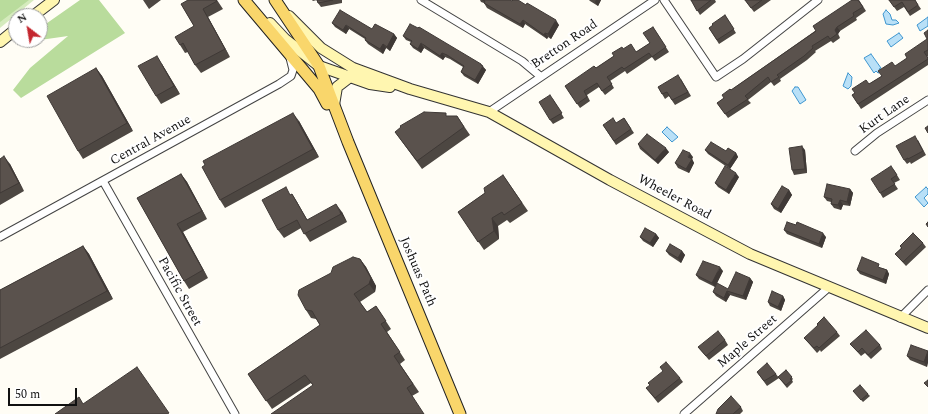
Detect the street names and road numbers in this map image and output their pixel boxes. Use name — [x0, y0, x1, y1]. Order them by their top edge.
street label: Bretton Road — [529, 17, 601, 73]
street label: Kurt Lane — [857, 92, 913, 138]
street label: Central Avenue — [108, 112, 194, 170]
street label: Wheeler Road — [635, 172, 713, 224]
street label: Joshuas Path — [395, 235, 439, 309]
street label: Pacific Street — [154, 255, 204, 329]
street label: Maple Street — [715, 312, 781, 372]

